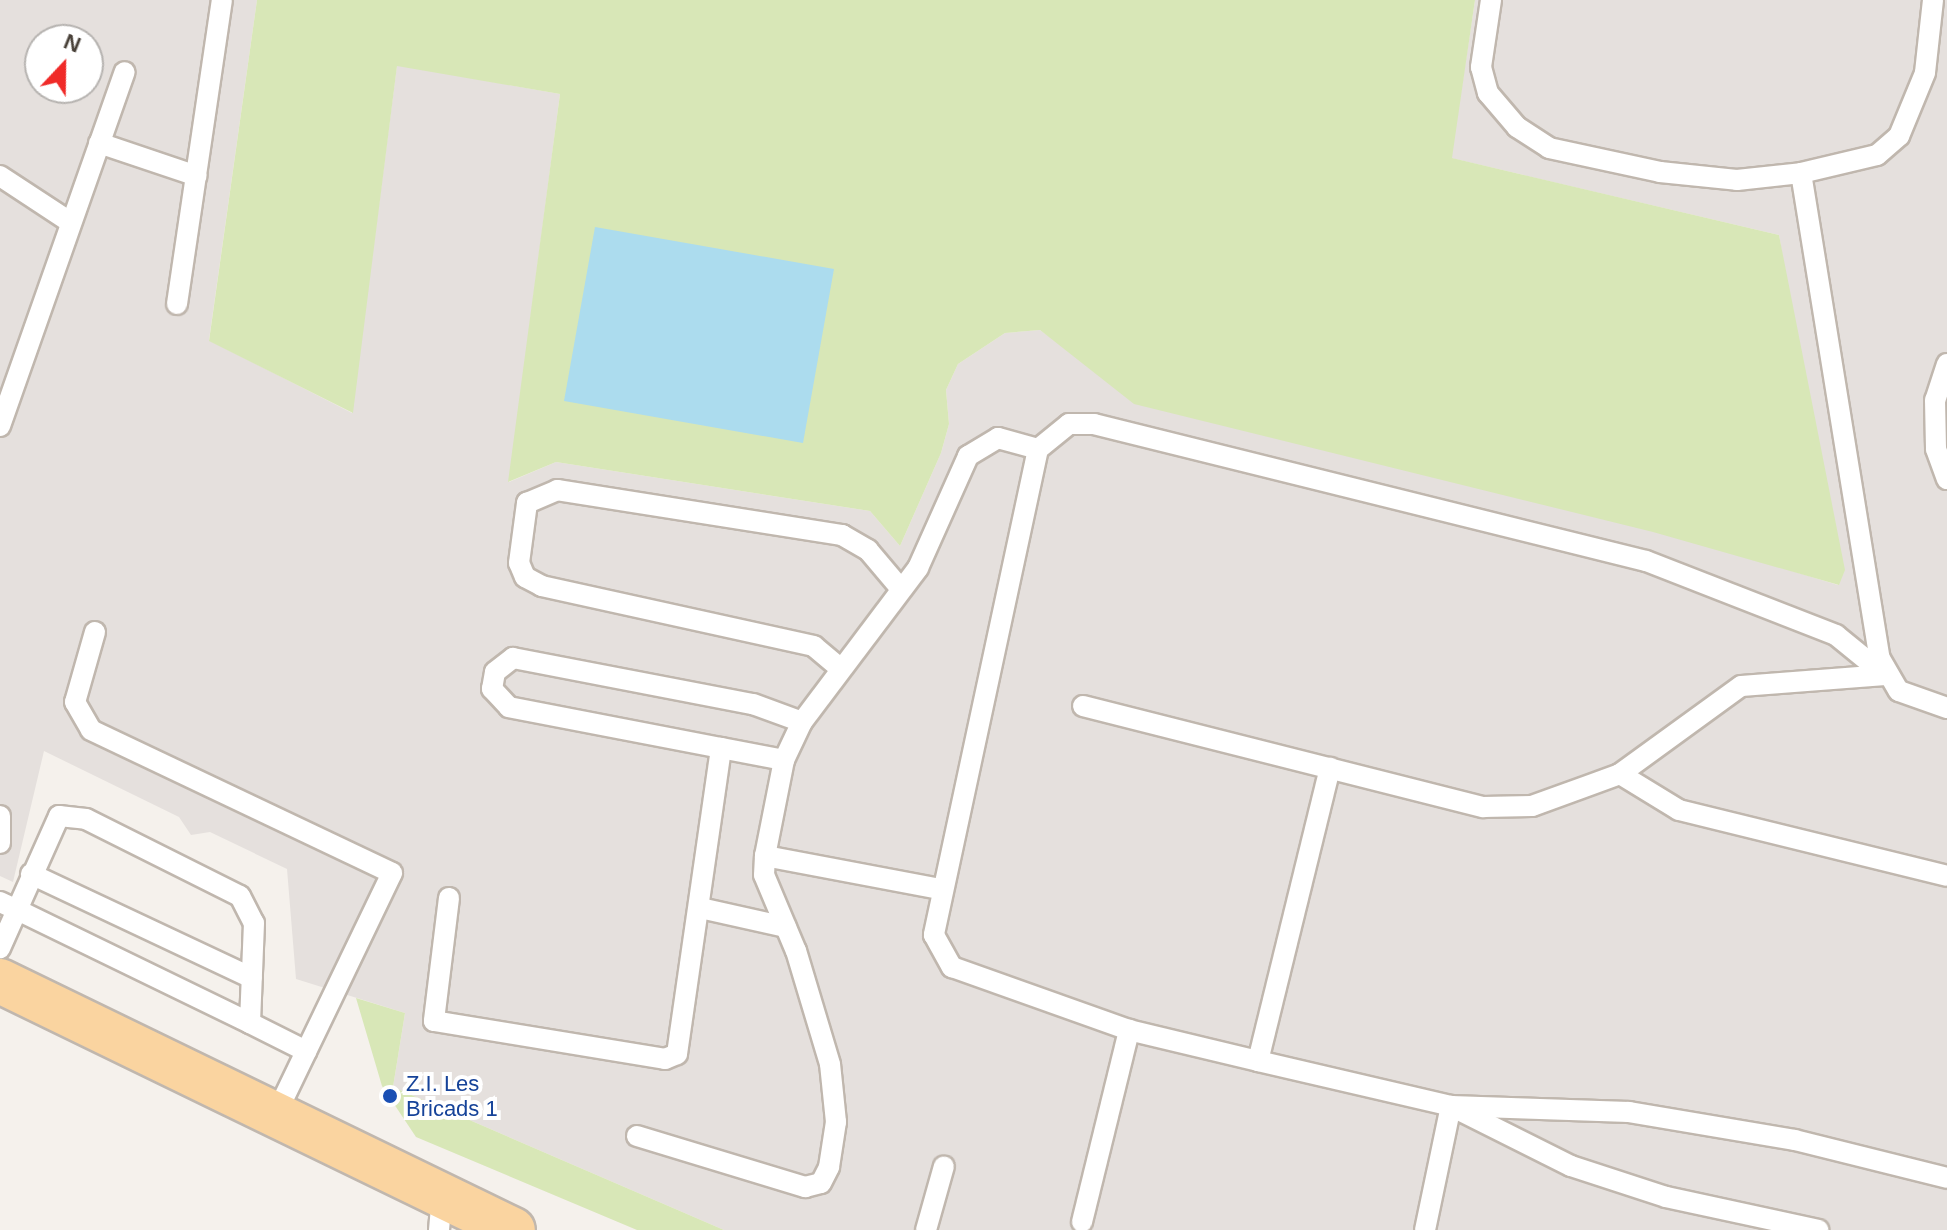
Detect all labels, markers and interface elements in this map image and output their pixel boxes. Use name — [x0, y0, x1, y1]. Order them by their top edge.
north arrow — [24, 24, 104, 104]
text: N — [60, 29, 84, 58]
place label: Z.I. Les Bricads 1 — [406, 1070, 498, 1122]
marker: Z.I. Les Bricads 1 — [381, 1087, 399, 1105]

